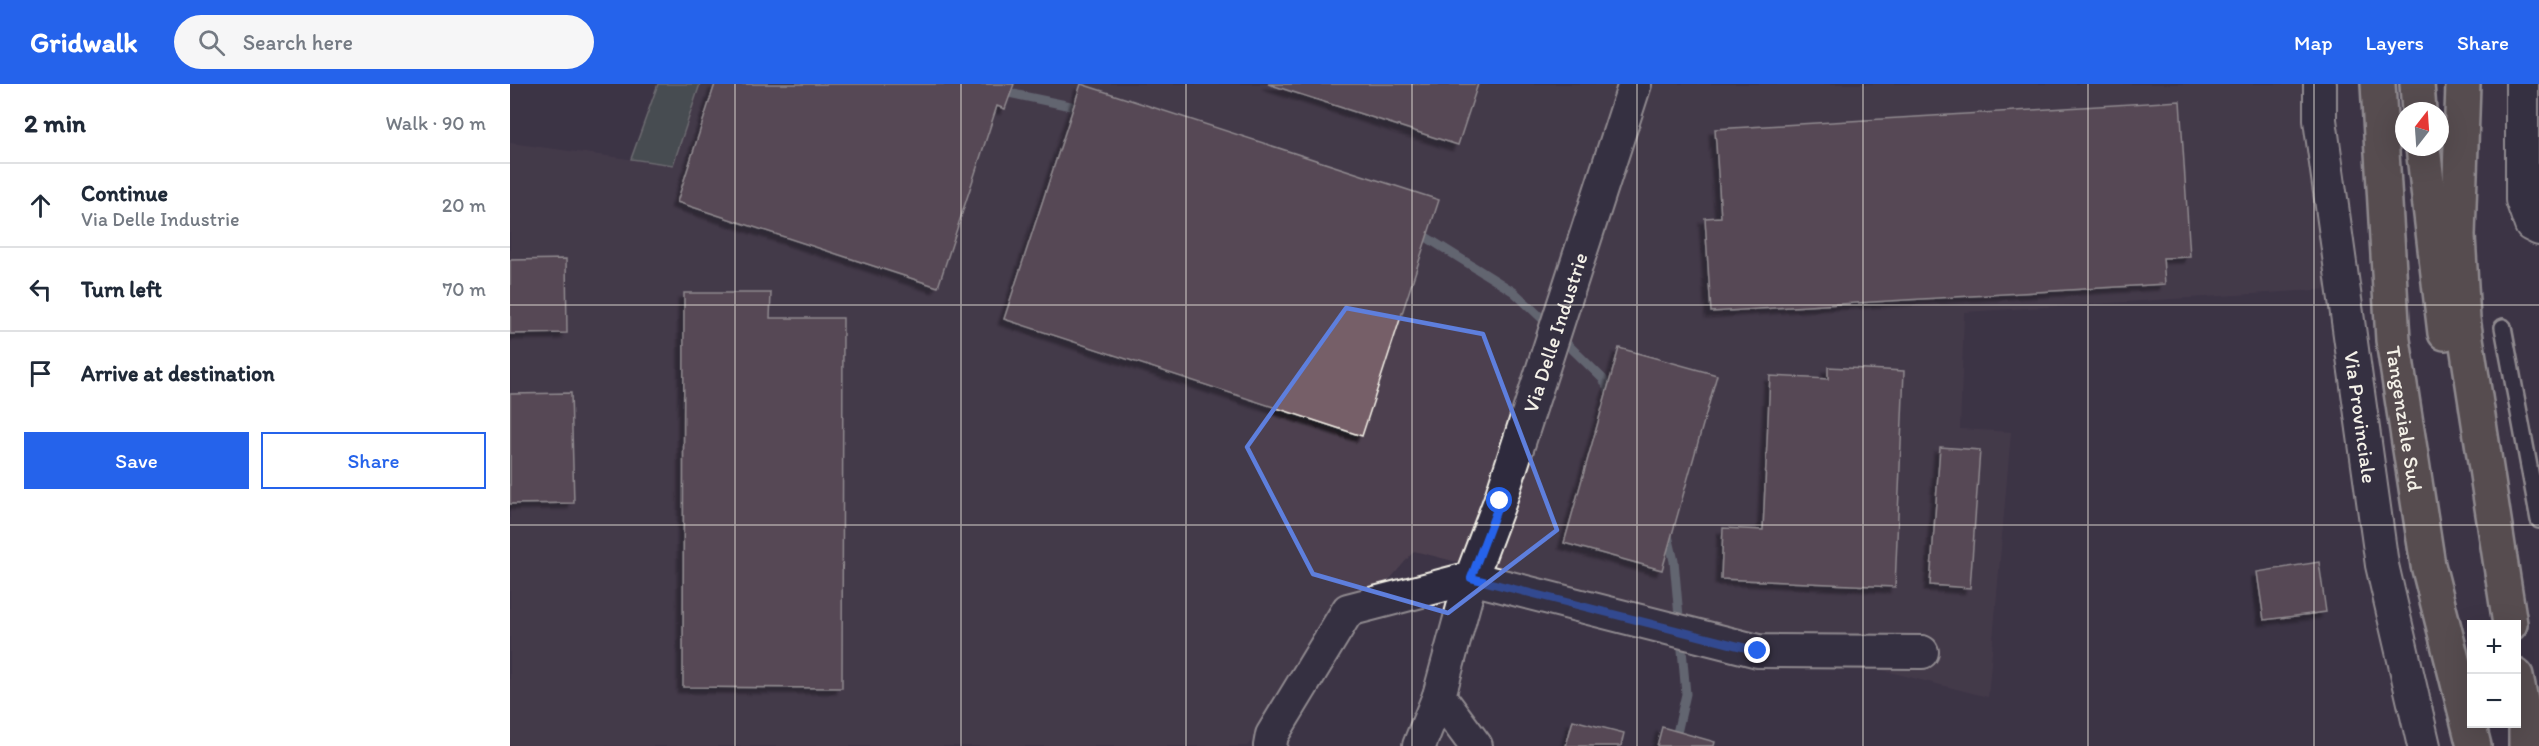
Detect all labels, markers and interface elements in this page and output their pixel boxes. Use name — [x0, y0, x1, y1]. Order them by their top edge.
search box — [174, 15, 594, 69]
text: Gridwalk — [30, 25, 138, 59]
icon: search — [195, 26, 228, 59]
text: Search here — [243, 29, 353, 56]
text: Map — [2294, 30, 2333, 55]
text: Layers — [2366, 30, 2424, 55]
text: Share — [2457, 30, 2509, 55]
north arrow — [2395, 102, 2449, 156]
text: 2 min — [24, 107, 86, 139]
text: Walk · 90 m — [385, 111, 486, 135]
text: Continue — [81, 180, 168, 207]
icon: ahead — [24, 189, 57, 222]
text: 20 m — [442, 193, 486, 217]
text: Via Delle Industrie — [81, 207, 240, 231]
street label: Via Delle Industrie — [1517, 249, 1592, 416]
icon: left — [24, 273, 57, 306]
text: Turn left — [81, 276, 162, 303]
text: 70 m — [442, 277, 486, 301]
street label: Tangenziale Sud — [2382, 344, 2429, 494]
street label: Via Provinciale — [2340, 350, 2383, 485]
icon: arrive — [24, 357, 57, 390]
text: Arrive at destination — [81, 360, 275, 387]
button: Save — [24, 432, 249, 489]
button: Share — [261, 432, 486, 489]
route start — [1486, 487, 1512, 513]
map controls — [2467, 620, 2521, 728]
button: + — [2467, 620, 2521, 674]
route end — [1744, 637, 1770, 663]
button: − — [2467, 674, 2521, 728]

